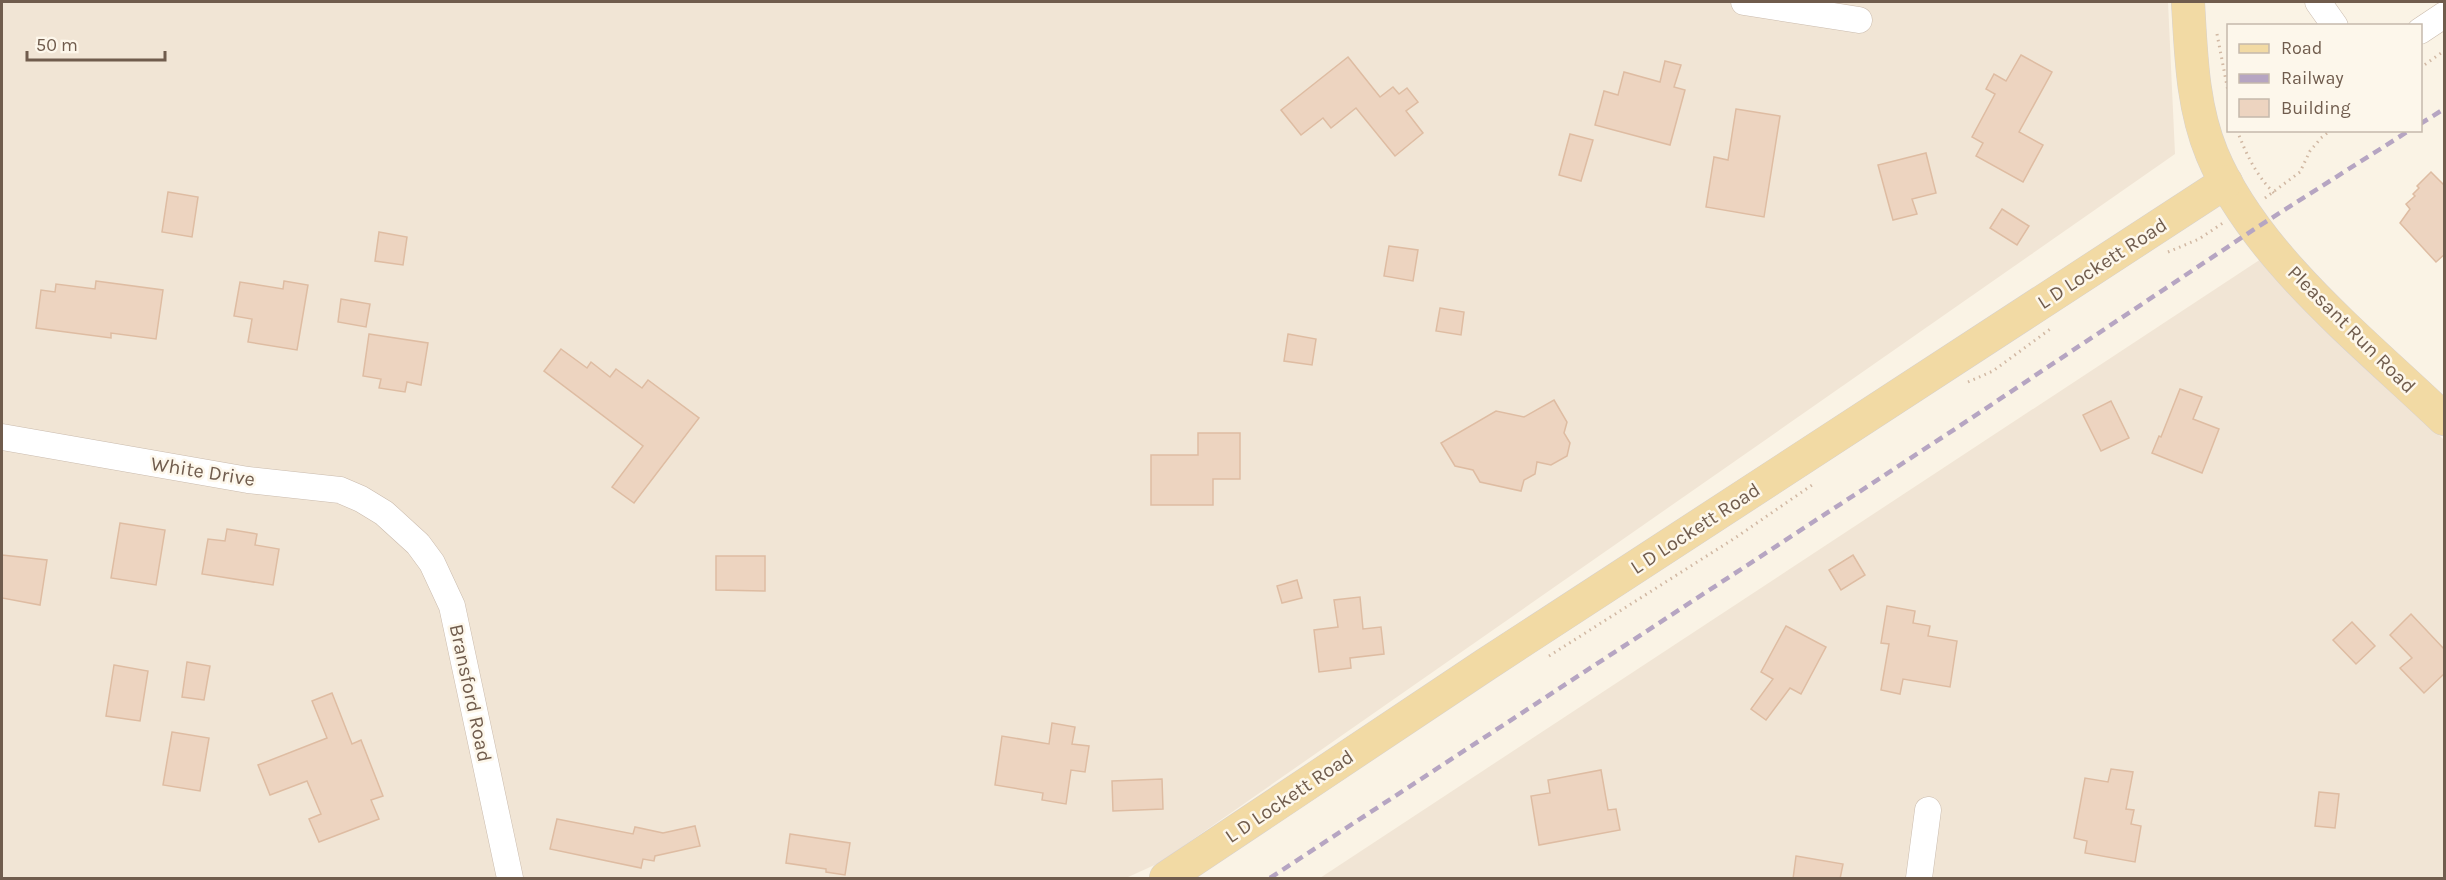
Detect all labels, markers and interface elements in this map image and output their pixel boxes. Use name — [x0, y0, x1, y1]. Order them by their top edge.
scale bar — [27, 24, 165, 62]
legend — [2227, 24, 2422, 132]
text: 50 m — [36, 34, 78, 56]
text: Road — [2281, 37, 2322, 59]
text: Railway — [2281, 67, 2344, 89]
text: Building — [2281, 97, 2351, 119]
street label: L D Lockett Road — [2033, 213, 2171, 314]
street label: Pleasant Run Road — [2283, 261, 2420, 398]
street label: White Drive — [149, 452, 257, 491]
street label: L D Lockett Road — [1626, 478, 1764, 579]
street label: Bransford Road — [445, 622, 496, 764]
street label: L D Lockett Road — [1221, 745, 1358, 848]

